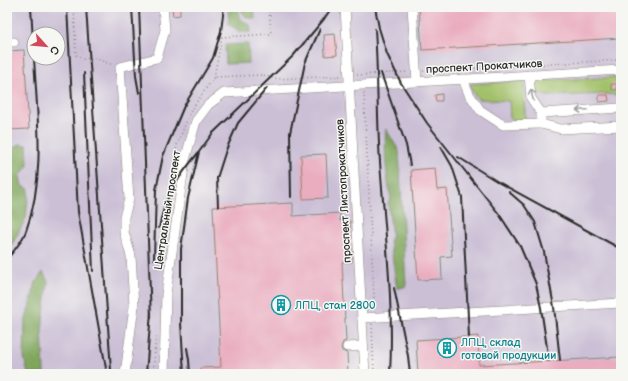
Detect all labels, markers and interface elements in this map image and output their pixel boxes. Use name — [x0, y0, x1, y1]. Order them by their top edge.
north arrow — [26, 26, 66, 66]
text: С — [47, 44, 62, 57]
street label: проспект Прокатчиков — [425, 57, 543, 76]
one-way arrow — [527, 89, 535, 102]
one-way arrow — [576, 107, 589, 114]
street label: проспект Листопрокатчиков — [333, 119, 354, 263]
street label: Центральный проспект — [152, 149, 183, 271]
building icon: ЛПЦ, стан 2800 — [270, 294, 292, 316]
place label: ЛПЦ, стан 2800 — [294, 299, 376, 312]
place label: ЛПЦ, склад готовой продукции — [460, 336, 556, 362]
building icon: ЛПЦ, склад готовой продукции — [436, 337, 458, 359]

